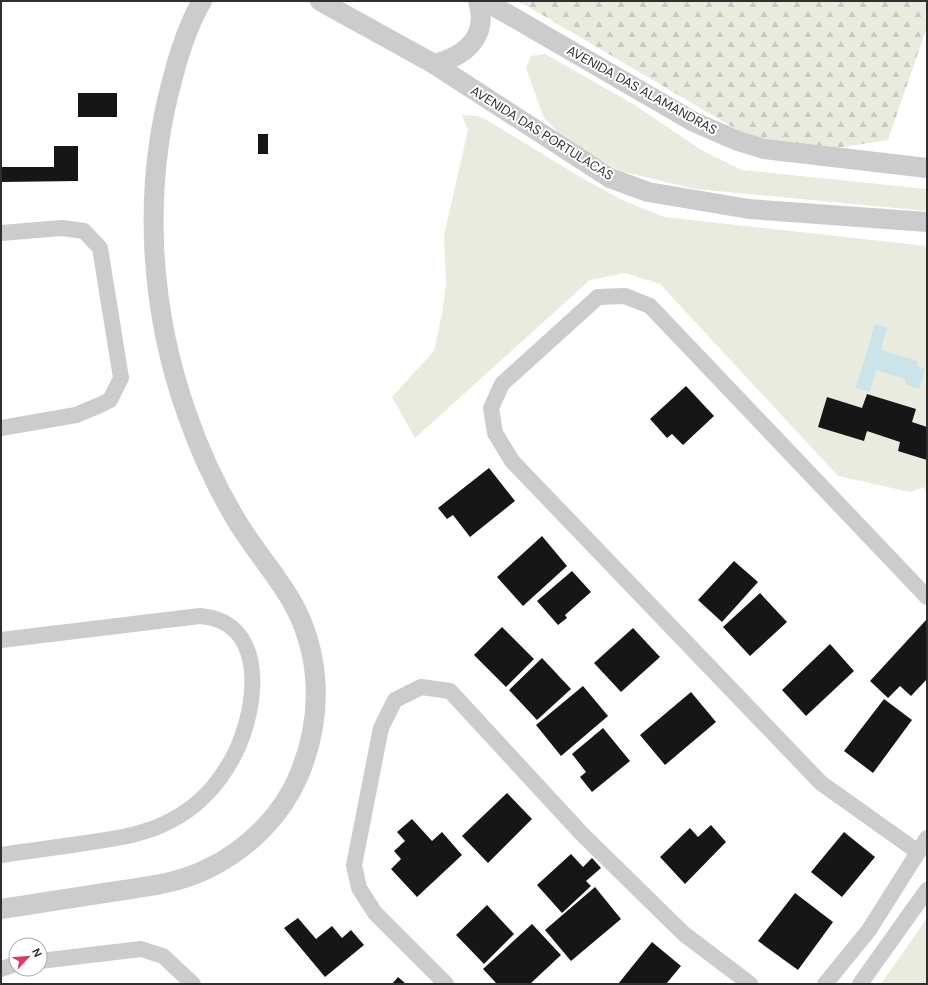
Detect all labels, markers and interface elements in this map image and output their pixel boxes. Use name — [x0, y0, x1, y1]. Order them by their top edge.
street label: AVENIDA DAS ALAMANDRAS — [564, 42, 720, 138]
street label: AVENIDA DAS PORTULACAS — [467, 82, 617, 184]
north arrow — [8, 937, 48, 977]
text: N — [29, 946, 45, 959]

